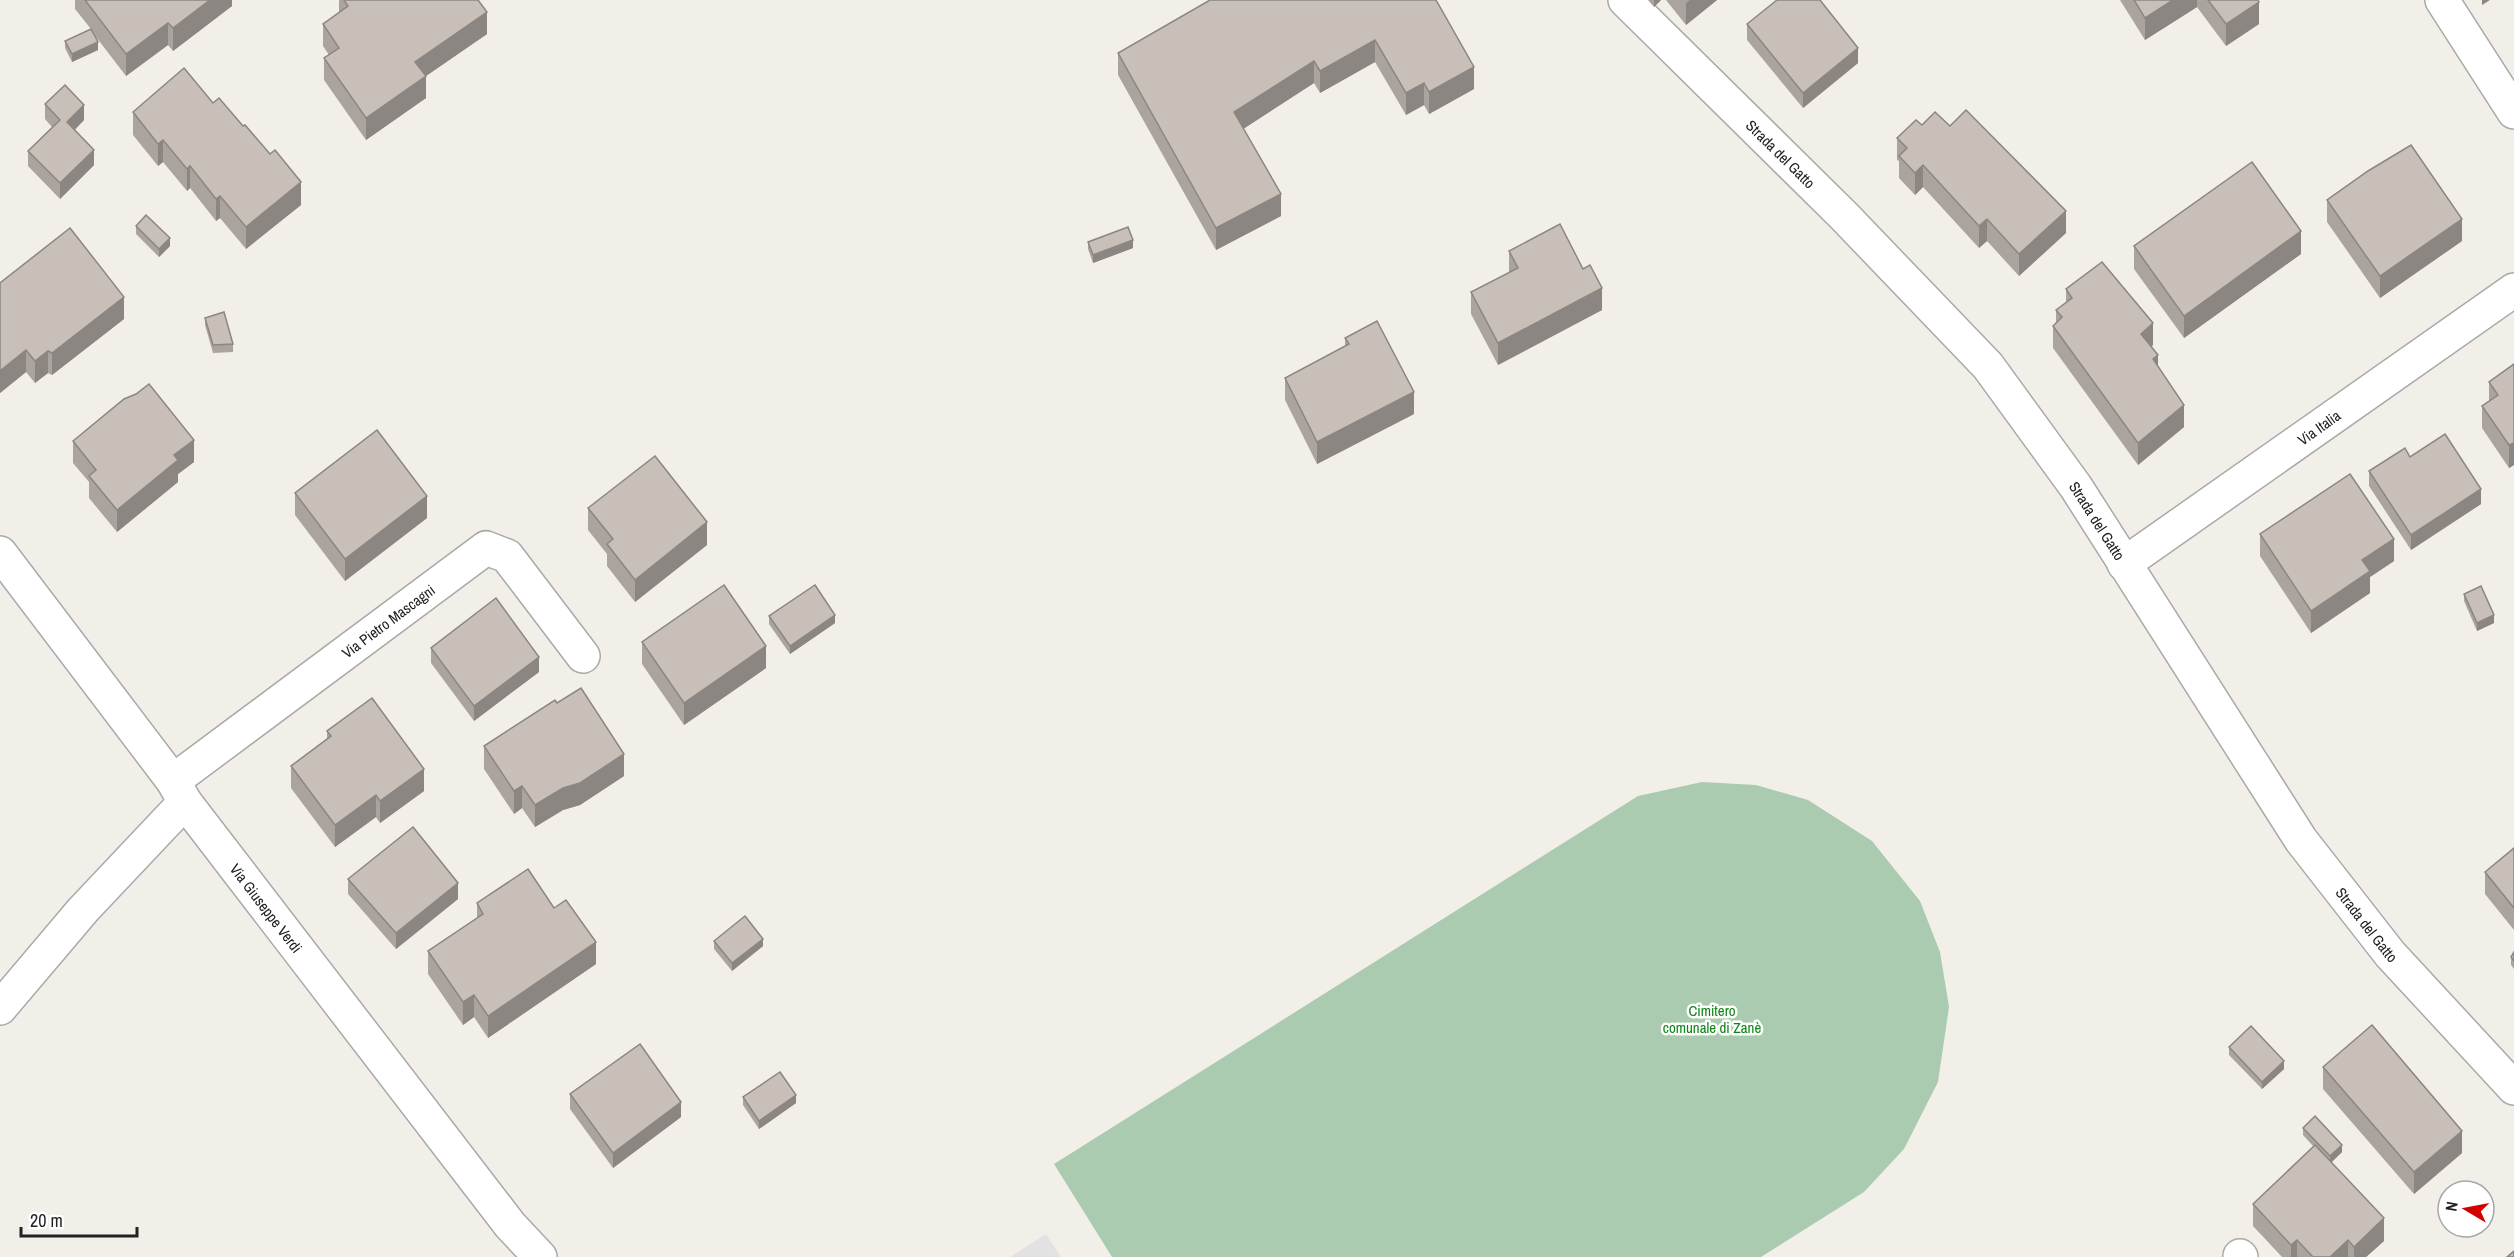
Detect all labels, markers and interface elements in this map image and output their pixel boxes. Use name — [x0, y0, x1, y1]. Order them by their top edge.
street label: Strada del Gatto — [1742, 115, 1820, 193]
street label: Via Italia — [2293, 405, 2345, 450]
street label: Strada del Gatto — [2065, 477, 2130, 564]
street label: Via Pietro Mascagni — [337, 579, 439, 663]
street label: Via Giuseppe Verdi — [225, 859, 307, 957]
street label: Strada del Gatto — [2331, 883, 2403, 967]
park label: Cimitero comunale di Zanè — [1663, 1000, 1761, 1038]
north arrow — [2436, 1179, 2496, 1239]
scale bar — [21, 1200, 136, 1238]
text: N — [2440, 1200, 2463, 1213]
text: 20 m — [30, 1208, 63, 1233]

